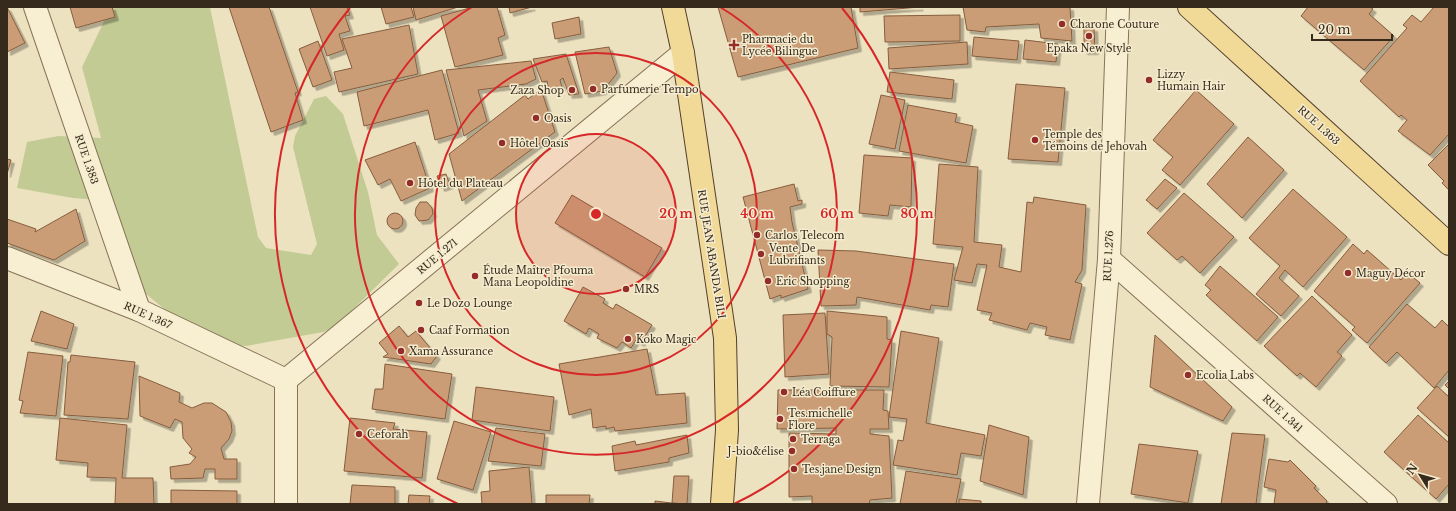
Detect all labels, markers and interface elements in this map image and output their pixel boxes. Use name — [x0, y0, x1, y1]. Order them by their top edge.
scale bar — [1312, 16, 1392, 42]
place label: Charone Couture — [1070, 18, 1160, 31]
marker: Charone Couture — [1057, 19, 1067, 29]
text: 20 m — [1318, 22, 1350, 37]
marker: Epaka New Style — [1084, 31, 1094, 41]
place label: Pharmacie du Lycée Bilingue — [742, 33, 818, 58]
marker: Pharmacie du Lycée Bilingue — [729, 40, 739, 50]
place label: Epaka New Style — [1047, 42, 1132, 55]
place label: Lizzy Humain Hair — [1157, 68, 1225, 93]
marker: Lizzy Humain Hair — [1144, 75, 1154, 85]
place label: Parfumerie Tempo — [601, 83, 699, 96]
place label: Zaza Shop — [510, 84, 564, 97]
marker: Parfumerie Tempo — [588, 84, 598, 94]
marker: Zaza Shop — [567, 85, 577, 95]
street label: RUE 1.363 — [1295, 103, 1342, 148]
place label: Oasis — [544, 112, 572, 125]
marker: Oasis — [531, 113, 541, 123]
place label: Temple des Témoins de Jehovah — [1043, 128, 1147, 153]
street label: RUE 1.383 — [72, 133, 101, 186]
marker: Temple des Témoins de Jehovah — [1030, 135, 1040, 145]
place label: Hôtel Oasis — [510, 137, 569, 150]
marker: Hôtel Oasis — [497, 138, 507, 148]
place label: Hôtel du Plateau — [418, 177, 503, 190]
marker: Hôtel du Plateau — [405, 178, 415, 188]
street label: RUE JEAN ABANDA BILI — [695, 188, 728, 320]
text: 20 m — [659, 206, 693, 221]
text: 40 m — [740, 206, 774, 221]
text: 60 m — [820, 206, 855, 221]
text: 80 m — [900, 206, 934, 221]
centre of rings — [589, 207, 603, 221]
place label: Carlos Telecom — [765, 229, 845, 242]
marker: Carlos Telecom — [752, 230, 762, 240]
street label: RUE 1.276 — [1101, 230, 1116, 282]
street label: RUE 1.271 — [414, 236, 460, 277]
place label: Vente De Lubrifiants — [768, 242, 825, 267]
marker: Vente De Lubrifiants — [756, 249, 766, 259]
place label: Étude Maître Pfouma Mana Leopoldine — [483, 263, 594, 289]
place label: Maguy Décor — [1356, 267, 1426, 280]
marker: Maguy Décor — [1343, 268, 1353, 278]
marker: Étude Maître Pfouma Mana Leopoldine — [470, 271, 480, 281]
place label: Eric Shopping — [776, 275, 850, 288]
marker: Eric Shopping — [763, 276, 773, 286]
place label: MRS — [634, 283, 659, 296]
marker: MRS — [621, 284, 631, 294]
place label: Le Dozo Lounge — [427, 297, 513, 310]
marker: Le Dozo Lounge — [414, 298, 424, 308]
street label: RUE 1.367 — [122, 299, 175, 332]
place label: Caaf Formation — [429, 324, 510, 337]
marker: Caaf Formation — [416, 325, 426, 335]
place label: Koko Magic — [636, 333, 697, 346]
marker: Koko Magic — [623, 334, 633, 344]
place label: Xama Assurance — [409, 345, 493, 358]
marker: Xama Assurance — [396, 346, 406, 356]
place label: Ecolia Labs — [1196, 369, 1254, 382]
marker: Ecolia Labs — [1183, 370, 1193, 380]
place label: Léa Coiffure — [792, 386, 856, 399]
marker: Léa Coiffure — [779, 387, 789, 397]
street label: RUE 1.341 — [1260, 392, 1306, 435]
place label: Tes.michelle Flore — [788, 407, 852, 432]
marker: Tes.michelle Flore — [775, 414, 785, 424]
place label: Ceforah — [367, 428, 409, 441]
marker: Ceforah — [354, 429, 364, 439]
place label: Terraga — [801, 433, 841, 446]
marker: Terraga — [788, 434, 798, 444]
place label: J-bio&élise — [726, 445, 784, 458]
marker: J-bio&élise — [787, 446, 797, 456]
north arrow — [1400, 455, 1440, 495]
text: N — [1403, 460, 1421, 477]
place label: Tes.jane Design — [802, 463, 881, 476]
marker: Tes.jane Design — [789, 464, 799, 474]

